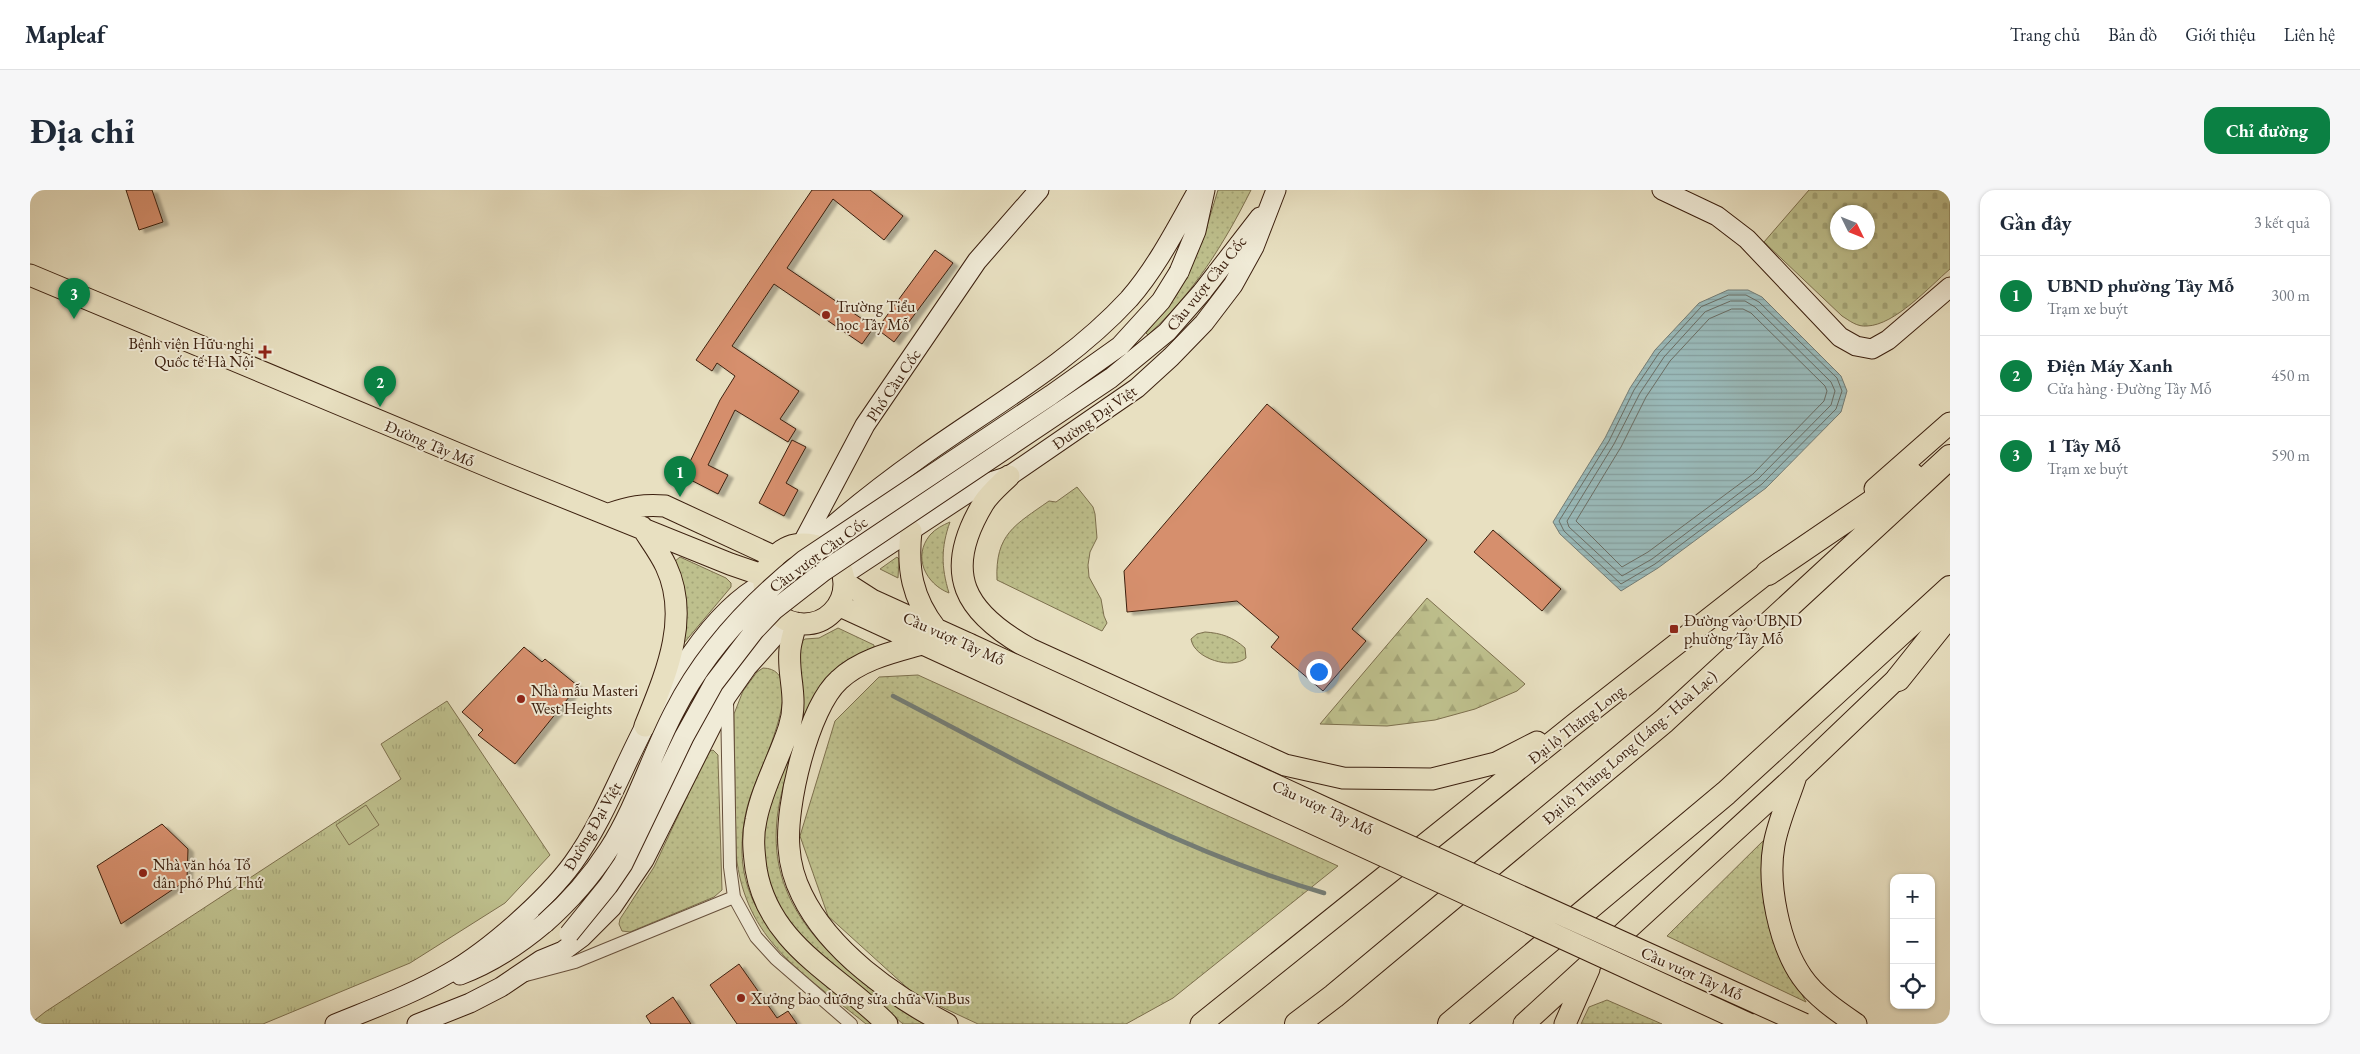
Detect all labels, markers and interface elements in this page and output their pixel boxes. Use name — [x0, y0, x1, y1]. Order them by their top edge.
text: Mapleaf — [25, 19, 106, 50]
text: Trang chủ — [2010, 23, 2080, 46]
text: Bản đồ — [2108, 23, 2157, 46]
text: Giới thiệu — [2185, 23, 2256, 46]
text: Liên hệ — [2284, 23, 2335, 46]
button: Chỉ đường — [2204, 107, 2330, 154]
text: Địa chỉ — [30, 108, 135, 153]
north arrow — [1830, 205, 1875, 250]
text: Gần đây — [2000, 209, 2072, 236]
text: 3 kết quả — [2254, 212, 2310, 233]
street label: Cầu vượt Cầu Cốc — [1161, 231, 1251, 335]
text: UBND phường Tây Mỗ — [2047, 273, 2234, 298]
pin: 3 — [58, 278, 90, 319]
text: 1 — [2012, 285, 2020, 306]
text: 300 m — [2271, 285, 2310, 306]
place label: Trường Tiểu học Tây Mỗ — [836, 296, 916, 335]
text: Trạm xe buýt — [2047, 298, 2128, 319]
marker: Trường Tiểu học Tây Mỗ — [820, 309, 832, 321]
place label: Bệnh viện Hữu nghị Quốc tế Hà Nội — [129, 333, 254, 372]
marker: Bệnh viện Hữu nghị Quốc tế Hà Nội — [258, 345, 272, 359]
street label: Phố Cầu Cốc — [861, 345, 925, 426]
text: Điện Máy Xanh — [2047, 353, 2173, 378]
text: 2 — [2012, 365, 2020, 386]
text: 450 m — [2271, 365, 2310, 386]
pin: 2 — [364, 366, 396, 407]
text: Cửa hàng · Đường Tây Mỗ — [2047, 378, 2212, 399]
street label: Đường Đại Việt — [1048, 380, 1141, 454]
street label: Đường Tây Mỗ — [382, 415, 478, 472]
text: 1 Tây Mỗ — [2047, 433, 2121, 458]
text: 3 — [2012, 445, 2020, 466]
text: 590 m — [2271, 445, 2310, 466]
pin: 1 — [664, 456, 696, 497]
text: Trạm xe buýt — [2047, 458, 2128, 479]
street label: Cầu vượt Cầu Cốc — [765, 512, 872, 597]
street label: Cầu vượt Tây Mỗ — [900, 607, 1008, 670]
place label: Đường vào UBND phường Tây Mỗ — [1684, 610, 1802, 649]
marker: Đường vào UBND phường Tây Mỗ — [1668, 623, 1680, 635]
your location — [1306, 659, 1332, 685]
street label: Đại lộ Thăng Long (Láng - Hoà Lạc) — [1538, 666, 1721, 829]
street label: Đại lộ Thăng Long — [1524, 679, 1630, 769]
place label: Nhà mẫu Masteri West Heights — [531, 680, 638, 719]
marker: Nhà mẫu Masteri West Heights — [515, 693, 527, 705]
street label: Cầu vượt Tây Mỗ — [1269, 775, 1377, 840]
street label: Đường Đại Việt — [559, 778, 626, 874]
place label: Nhà văn hóa Tổ dân phố Phú Thứ — [153, 854, 263, 893]
marker: Nhà văn hóa Tổ dân phố Phú Thứ — [137, 867, 149, 879]
map controls — [1890, 874, 1935, 1009]
button: + — [1890, 874, 1935, 919]
button: − — [1890, 919, 1935, 964]
street label: Cầu vượt Tây Mỗ — [1638, 942, 1746, 1005]
button: locate — [1890, 964, 1935, 1009]
place label: Xưởng bảo dưỡng sửa chữa VinBus — [750, 988, 970, 1009]
marker: Xưởng bảo dưỡng sửa chữa VinBus — [735, 992, 747, 1004]

